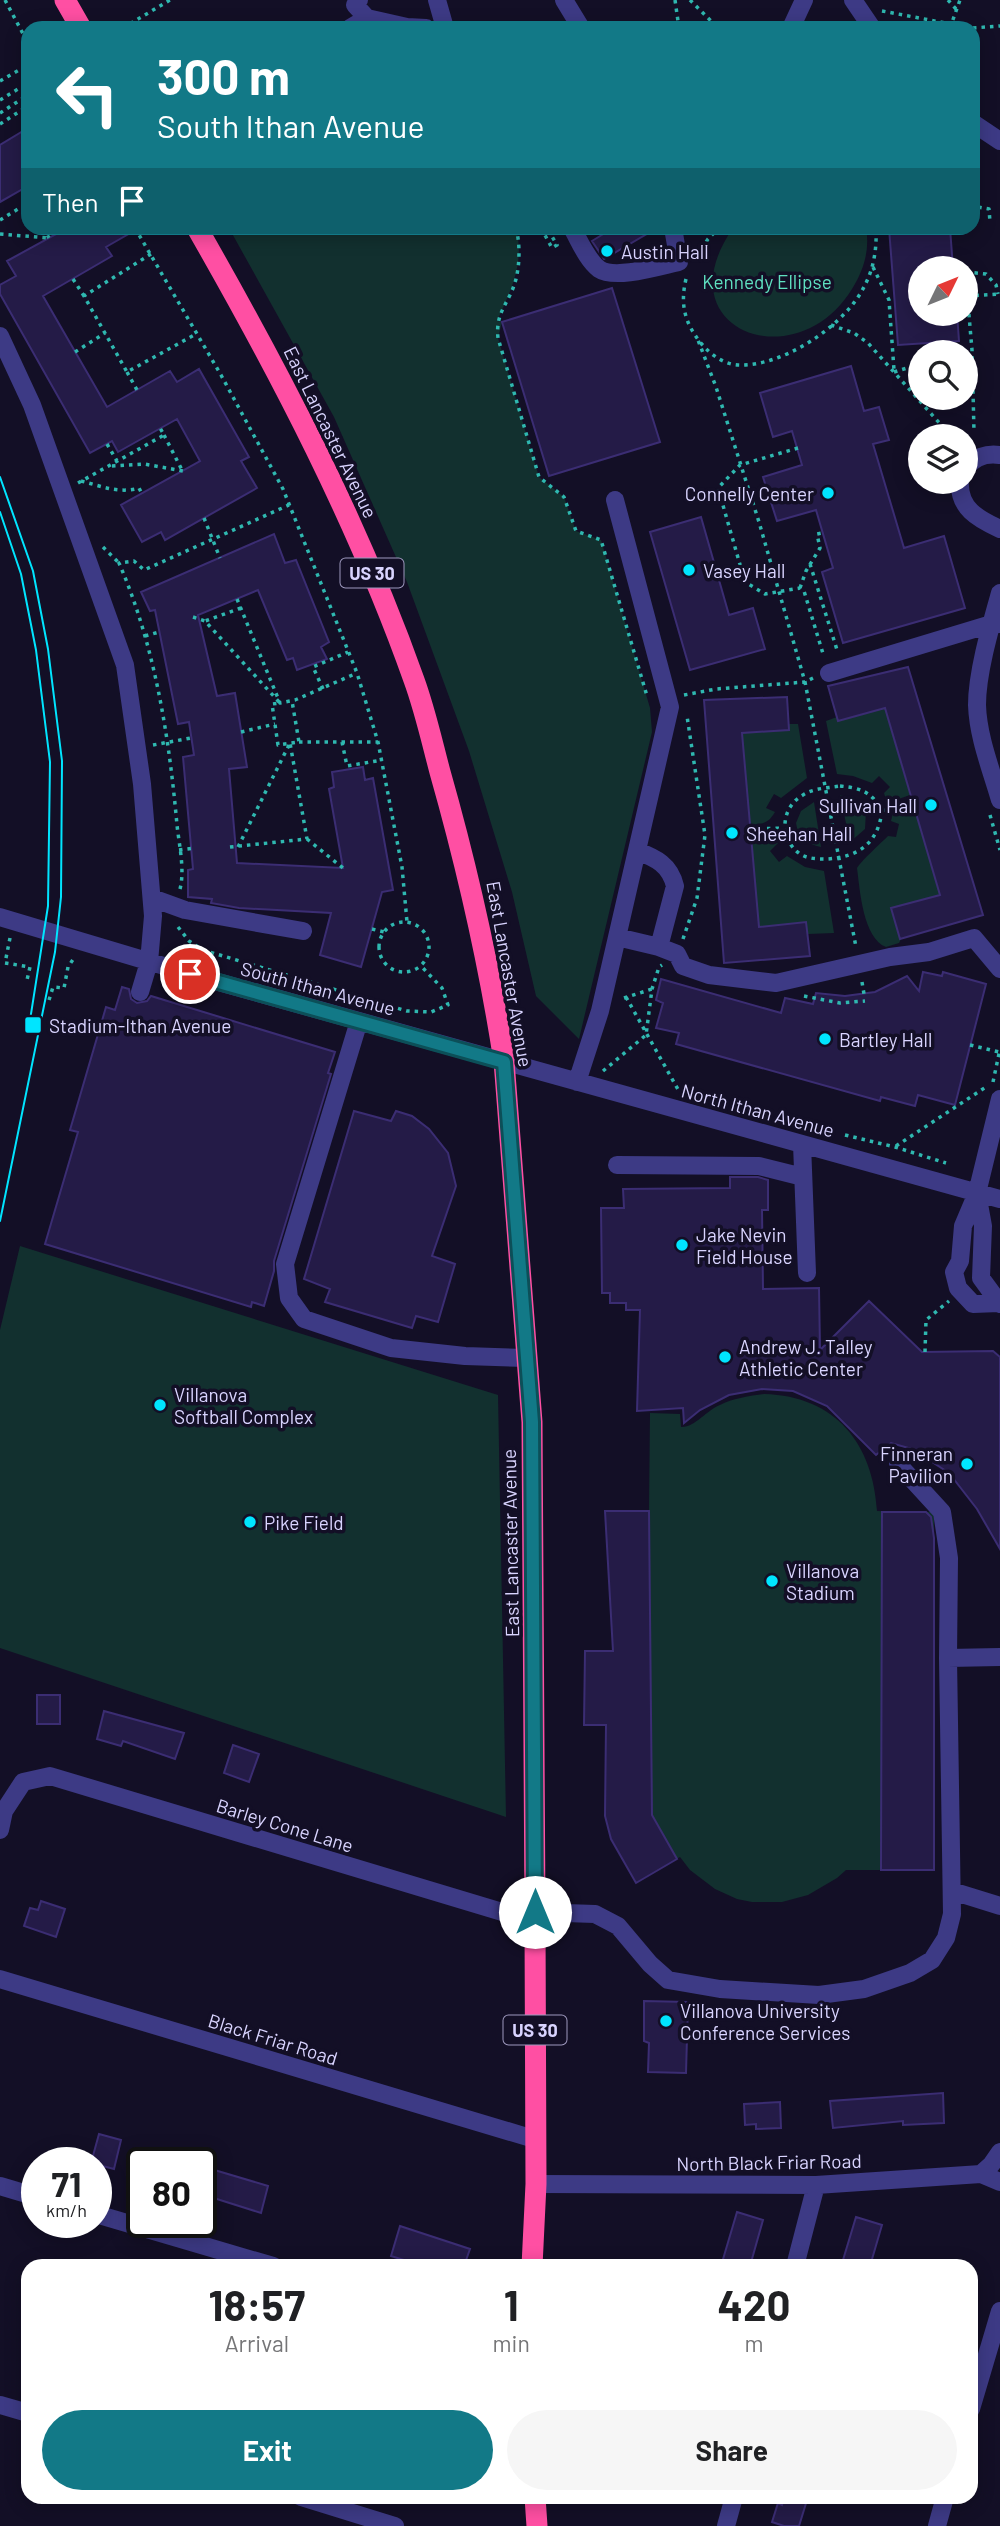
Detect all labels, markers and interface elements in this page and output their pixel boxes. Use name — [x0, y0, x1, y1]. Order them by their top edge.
text: 300 m — [157, 46, 290, 105]
icon: left — [42, 49, 133, 140]
text: South Ithan Avenue — [157, 106, 424, 144]
icon: arrive — [113, 182, 151, 220]
text: Then — [42, 186, 99, 217]
place label: Austin Hall — [621, 240, 709, 263]
marker: Austin Hall — [599, 243, 615, 259]
north arrow — [908, 256, 978, 326]
map controls — [908, 256, 978, 494]
park label: Kennedy Ellipse — [702, 270, 832, 293]
button: search — [908, 340, 978, 410]
street label: East Lancaster Avenue — [279, 342, 383, 522]
button: layers — [908, 424, 978, 494]
place label: Connelly Center — [685, 482, 814, 505]
marker: Connelly Center — [820, 485, 836, 501]
road number: US 30 — [340, 558, 404, 588]
place label: Vasey Hall — [703, 559, 785, 582]
marker: Vasey Hall — [681, 562, 697, 578]
place label: Sullivan Hall — [819, 794, 917, 817]
marker: Sullivan Hall — [923, 797, 939, 813]
place label: Sheehan Hall — [746, 822, 852, 845]
marker: Sheehan Hall — [724, 825, 740, 841]
street label: East Lancaster Avenue — [482, 879, 538, 1069]
pin — [160, 944, 220, 1004]
icon: arrive — [171, 955, 209, 993]
street label: South Ithan Avenue — [238, 956, 398, 1020]
place label: Stadium-Ithan Avenue — [49, 1014, 231, 1037]
marker: Stadium-Ithan Avenue — [23, 1015, 43, 1035]
place label: Bartley Hall — [839, 1028, 932, 1051]
marker: Bartley Hall — [817, 1031, 833, 1047]
street label: North Ithan Avenue — [679, 1079, 837, 1141]
place label: Jake Nevin Field House — [696, 1223, 793, 1268]
marker: Jake Nevin Field House — [674, 1237, 690, 1253]
place label: Andrew J. Talley Athletic Center — [739, 1335, 873, 1380]
marker: Andrew J. Talley Athletic Center — [717, 1349, 733, 1365]
place label: Villanova Softball Complex — [174, 1383, 313, 1428]
marker: Villanova Softball Complex — [152, 1397, 168, 1413]
place label: Finneran Pavilion — [880, 1442, 953, 1487]
street label: East Lancaster Avenue — [497, 1449, 523, 1637]
marker: Finneran Pavilion — [959, 1456, 975, 1472]
place label: Pike Field — [264, 1511, 344, 1534]
marker: Pike Field — [242, 1514, 258, 1530]
place label: Villanova Stadium — [786, 1559, 859, 1604]
marker: Villanova Stadium — [764, 1573, 780, 1589]
street label: Barley Cone Lane — [214, 1793, 356, 1857]
position arrow — [498, 1875, 572, 1949]
place label: Villanova University Conference Services — [680, 1999, 850, 2044]
street label: Black Friar Road — [206, 2008, 340, 2070]
marker: Villanova University Conference Services — [658, 2013, 674, 2029]
road number: US 30 — [504, 2016, 566, 2044]
speed limit sign: 80 — [126, 2147, 217, 2238]
street label: North Black Friar Road — [676, 2149, 862, 2175]
text: 71 — [51, 2162, 81, 2204]
text: km/h — [46, 2199, 87, 2221]
text: 18:57 — [209, 2279, 305, 2329]
text: 1 — [504, 2279, 519, 2329]
text: 420 — [717, 2279, 790, 2329]
text: Arrival — [225, 2329, 289, 2357]
text: min — [493, 2329, 530, 2357]
text: m — [744, 2329, 763, 2357]
button: Exit — [42, 2410, 493, 2490]
button: Share — [507, 2410, 957, 2490]

